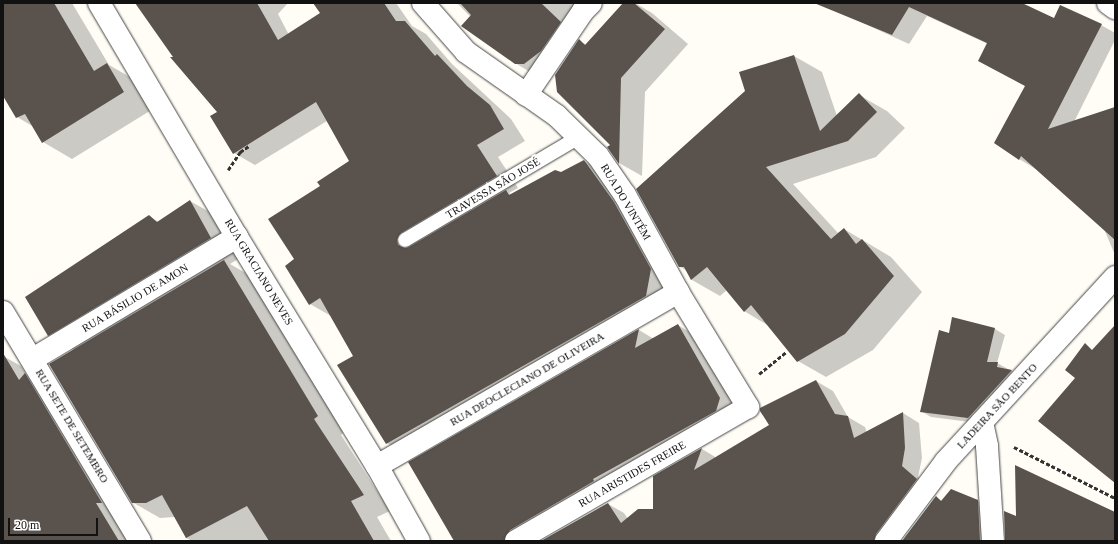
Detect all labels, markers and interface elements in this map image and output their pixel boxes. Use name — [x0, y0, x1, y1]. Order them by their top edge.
street label: TRAVESSA SÃO JOSÉ — [443, 155, 543, 221]
street label: RUA DO VINTÉM — [598, 161, 654, 243]
street label: RUA GRACIANO NEVES — [222, 216, 296, 328]
street label: RUA BÁSILIO DE AMON — [79, 261, 191, 335]
street label: RUA DEOCLECIANO DE OLIVEIRA — [447, 329, 607, 429]
street label: LADEIRA SÃO BENTO — [954, 360, 1040, 452]
street label: RUA SETE DE SETEMBRO — [33, 366, 111, 486]
street label: RUA ARISTIDES FREIRE — [576, 438, 688, 510]
scale bar — [10, 510, 100, 536]
text: 20 m — [15, 518, 39, 532]

